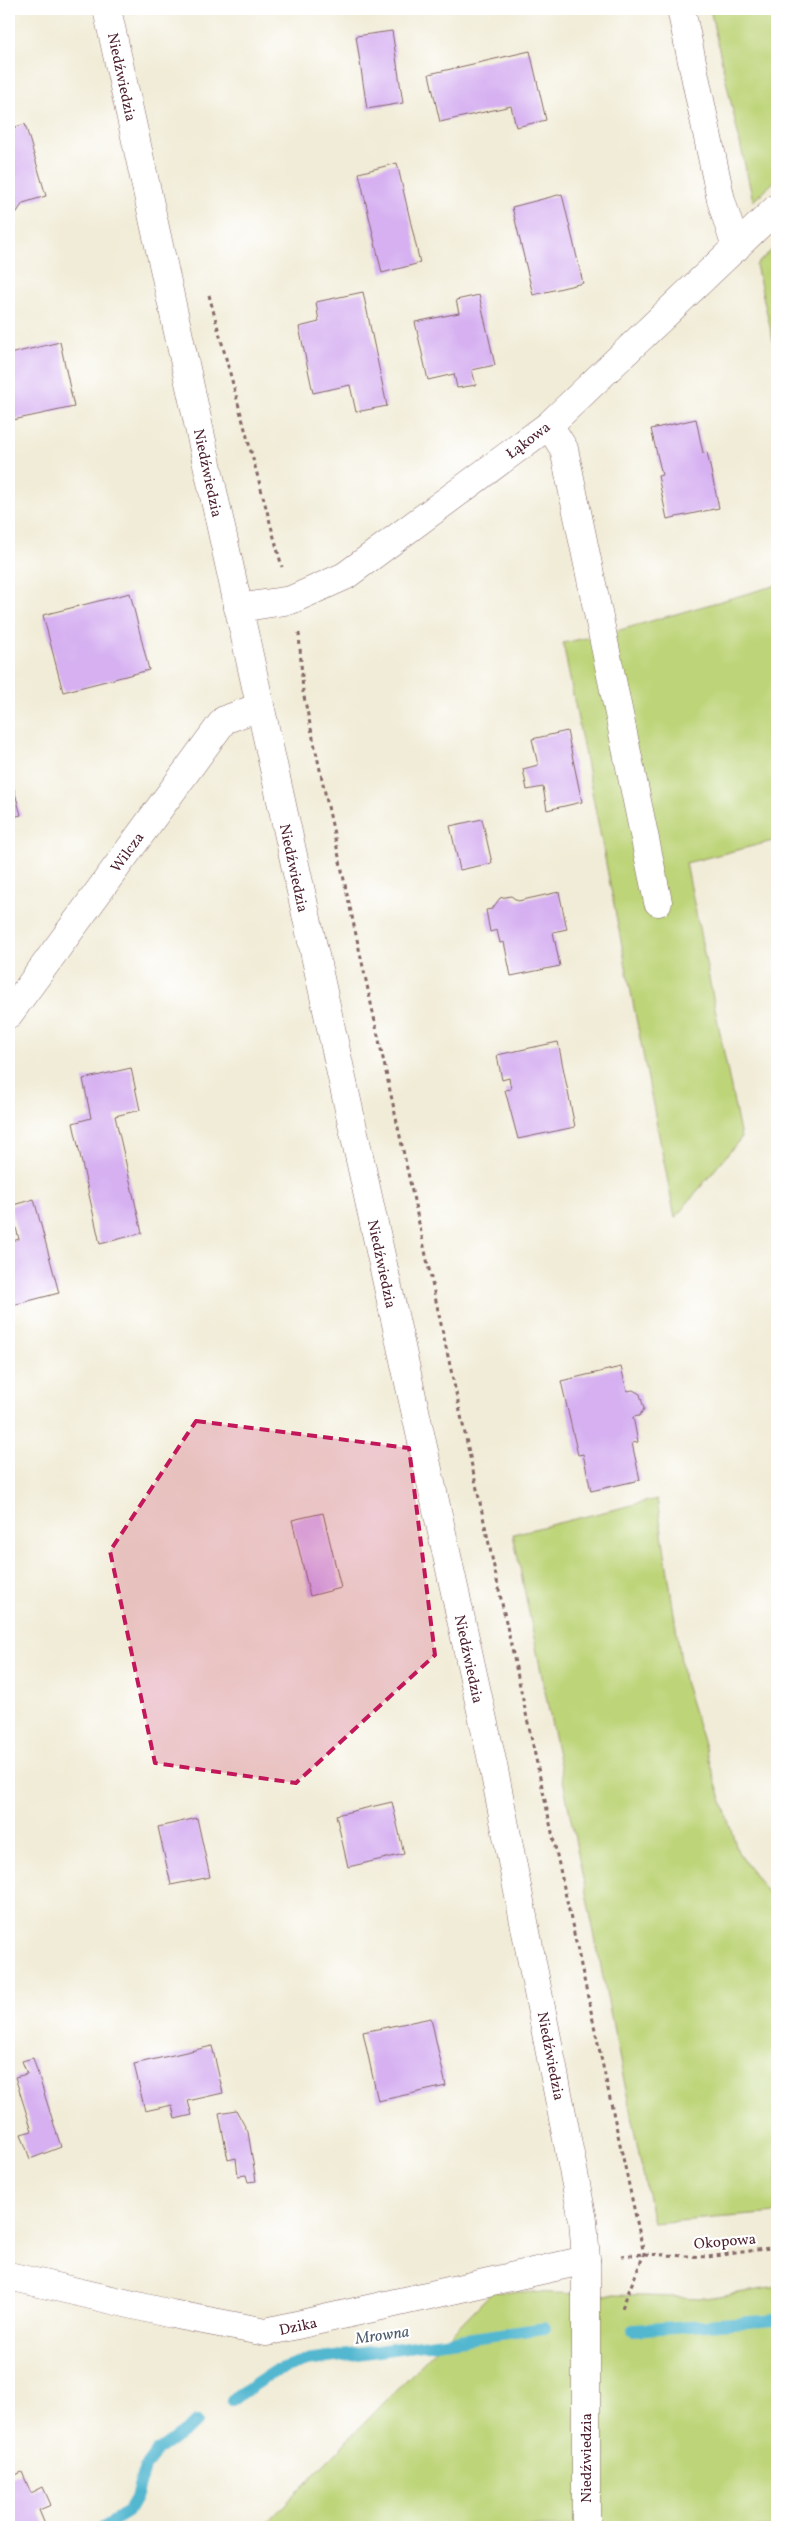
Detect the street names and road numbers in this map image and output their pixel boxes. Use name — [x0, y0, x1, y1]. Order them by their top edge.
street label: Niedźwiedzia — [101, 31, 140, 123]
street label: Łąkowa — [502, 418, 555, 465]
street label: Niedźwiedzia — [187, 427, 226, 519]
street label: Niedźwiedzia — [273, 822, 312, 914]
street label: Wilcza — [106, 828, 150, 877]
street label: Niedźwiedzia — [361, 1218, 400, 1310]
street label: Niedźwiedzia — [448, 1613, 487, 1705]
street label: Niedźwiedzia — [531, 2010, 568, 2102]
street label: Okopowa — [693, 2229, 757, 2256]
street label: Dzika — [277, 2313, 319, 2342]
street label: Niedźwiedzia — [577, 2413, 598, 2503]

